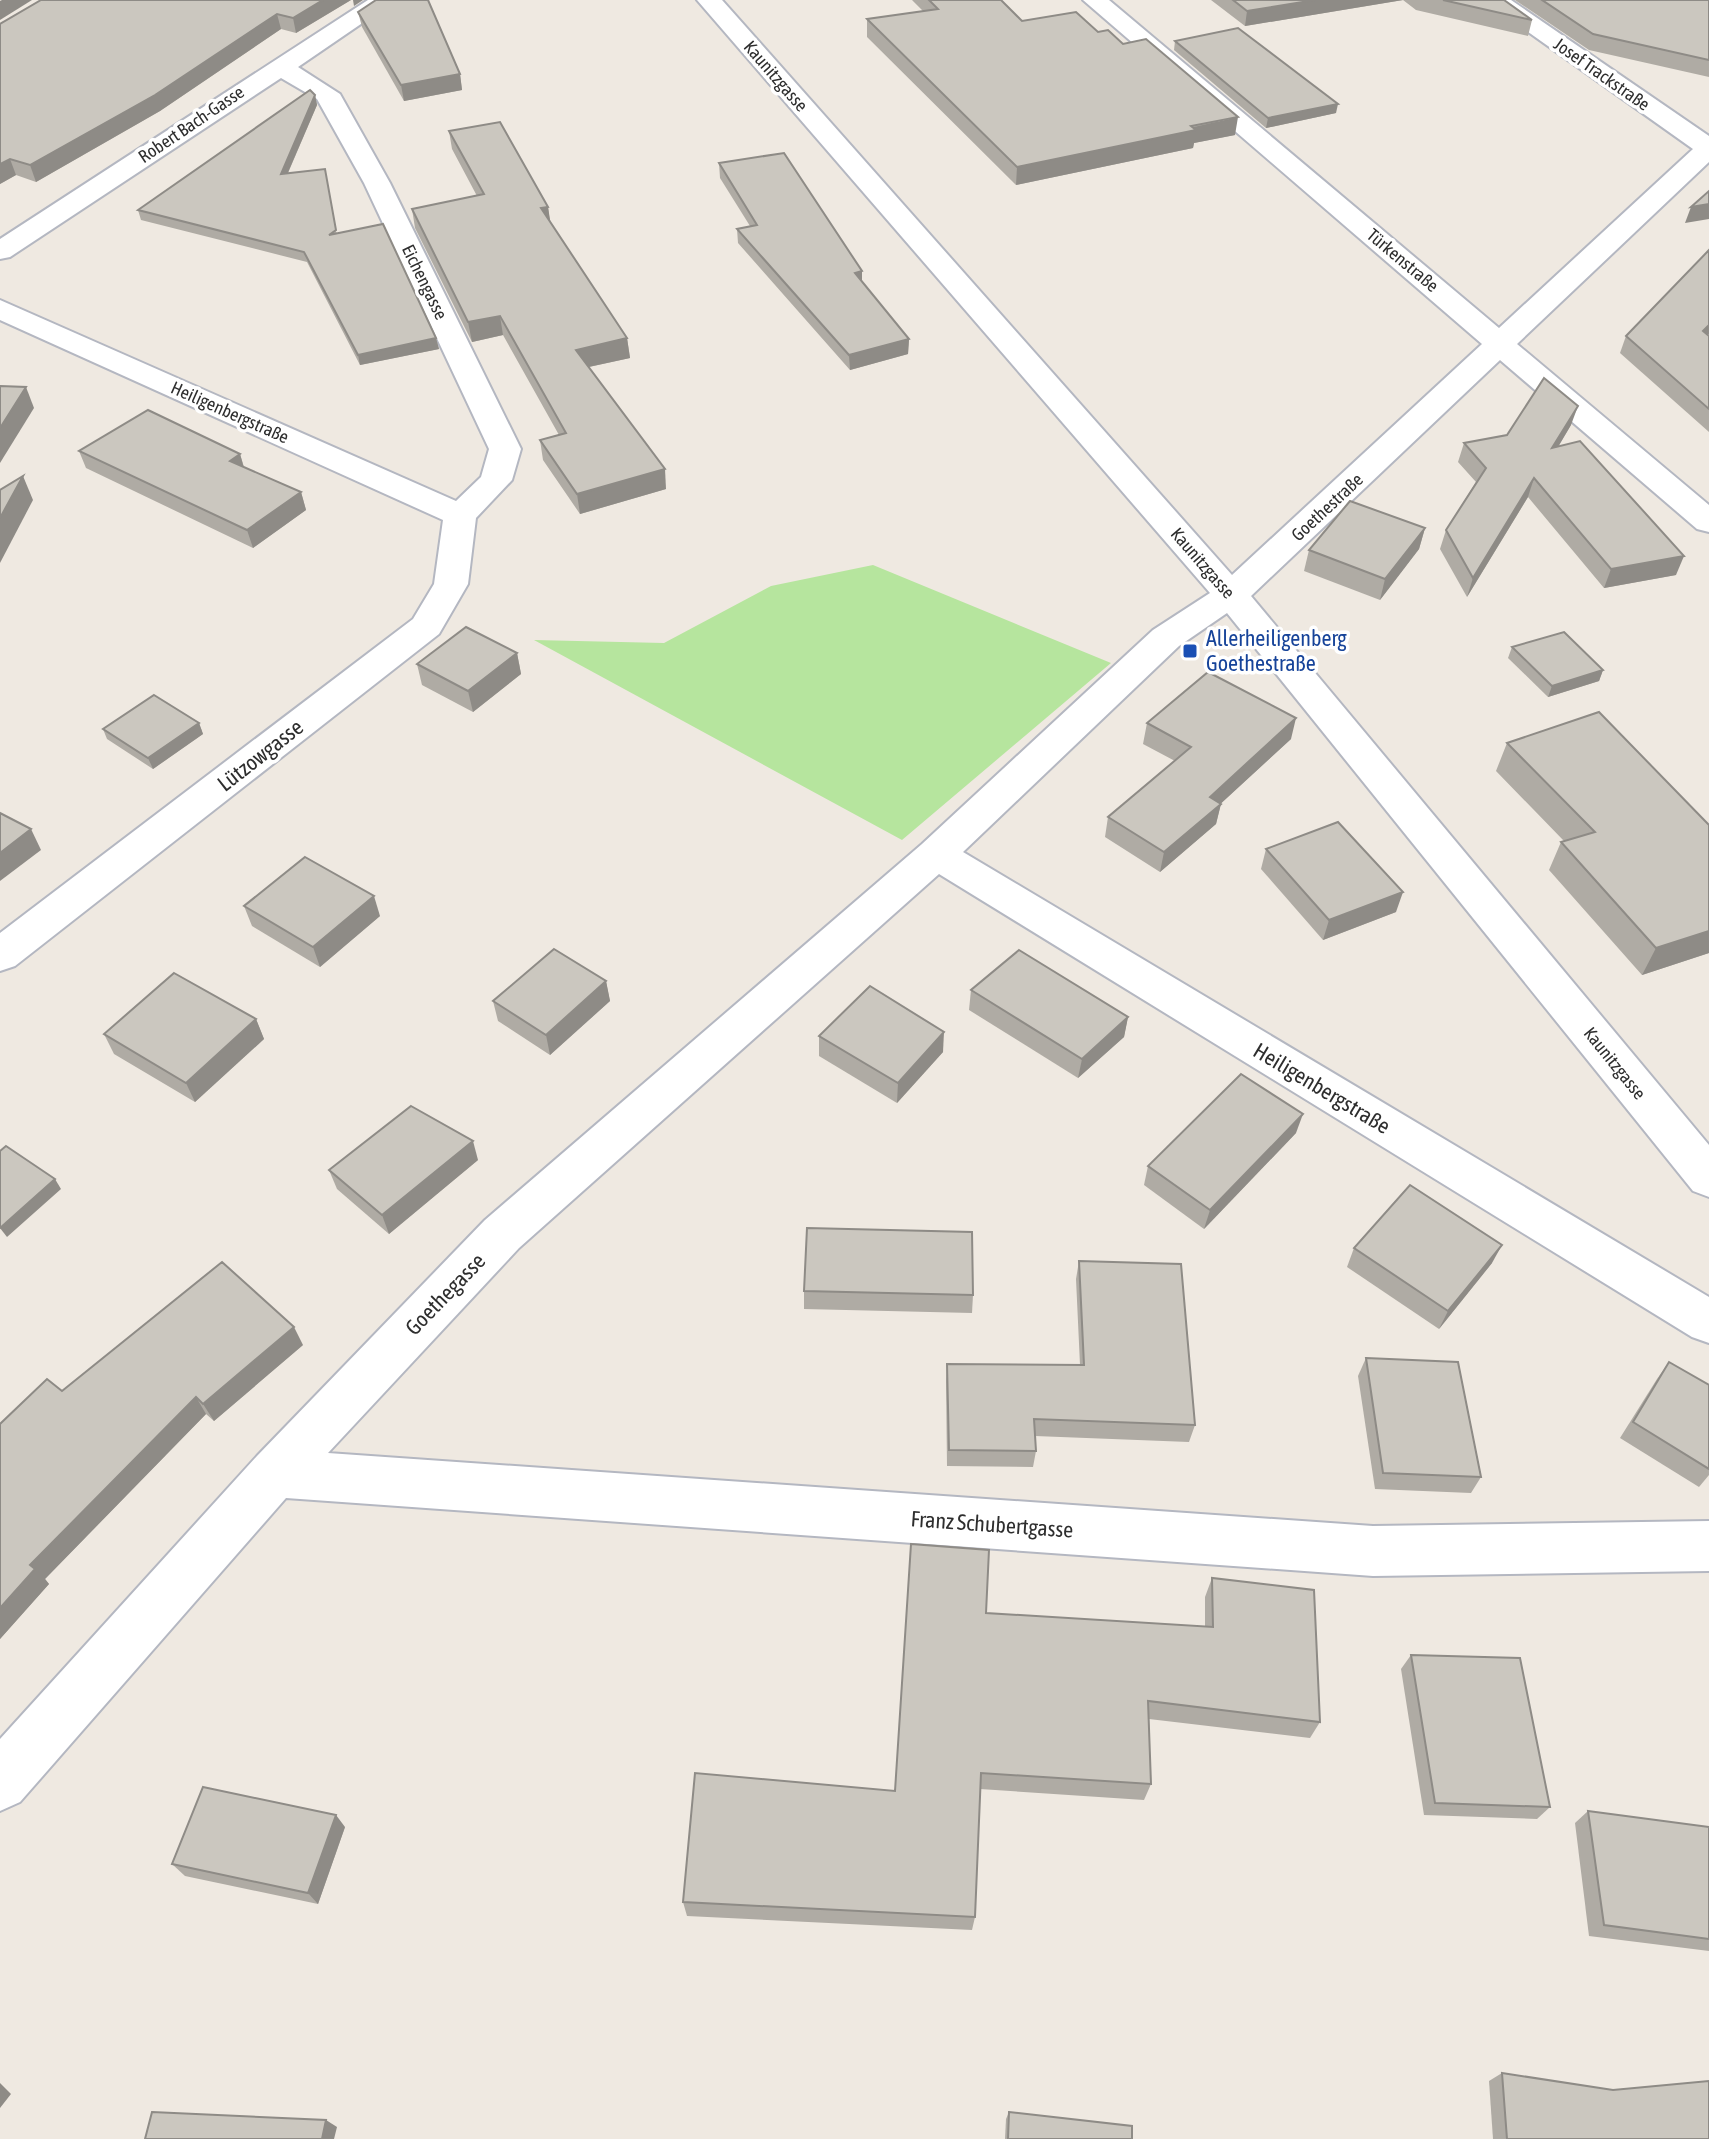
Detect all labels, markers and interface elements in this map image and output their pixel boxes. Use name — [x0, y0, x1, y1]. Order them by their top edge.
street label: Josef Trackstraße — [1550, 33, 1654, 115]
street label: Kaunitzgasse — [740, 36, 812, 116]
street label: Robert Bach-Gasse — [134, 81, 248, 167]
street label: Türkenstraße — [1363, 224, 1443, 296]
street label: Eichengasse — [398, 241, 452, 323]
street label: Heiligenbergstraße — [168, 377, 292, 447]
street label: Goethestraße — [1287, 469, 1367, 545]
street label: Kaunitzgasse — [1167, 523, 1239, 603]
place label: Allerheiligenberg Goethestraße — [1206, 625, 1347, 676]
marker: Allerheiligenberg Goethestraße — [1181, 642, 1199, 660]
street label: Lützowgasse — [212, 714, 308, 796]
street label: Kaunitzgasse — [1580, 1023, 1650, 1103]
street label: Heiligenbergstraße — [1249, 1037, 1395, 1139]
street label: Goethegasse — [400, 1248, 490, 1340]
street label: Franz Schubertgasse — [910, 1505, 1074, 1543]

